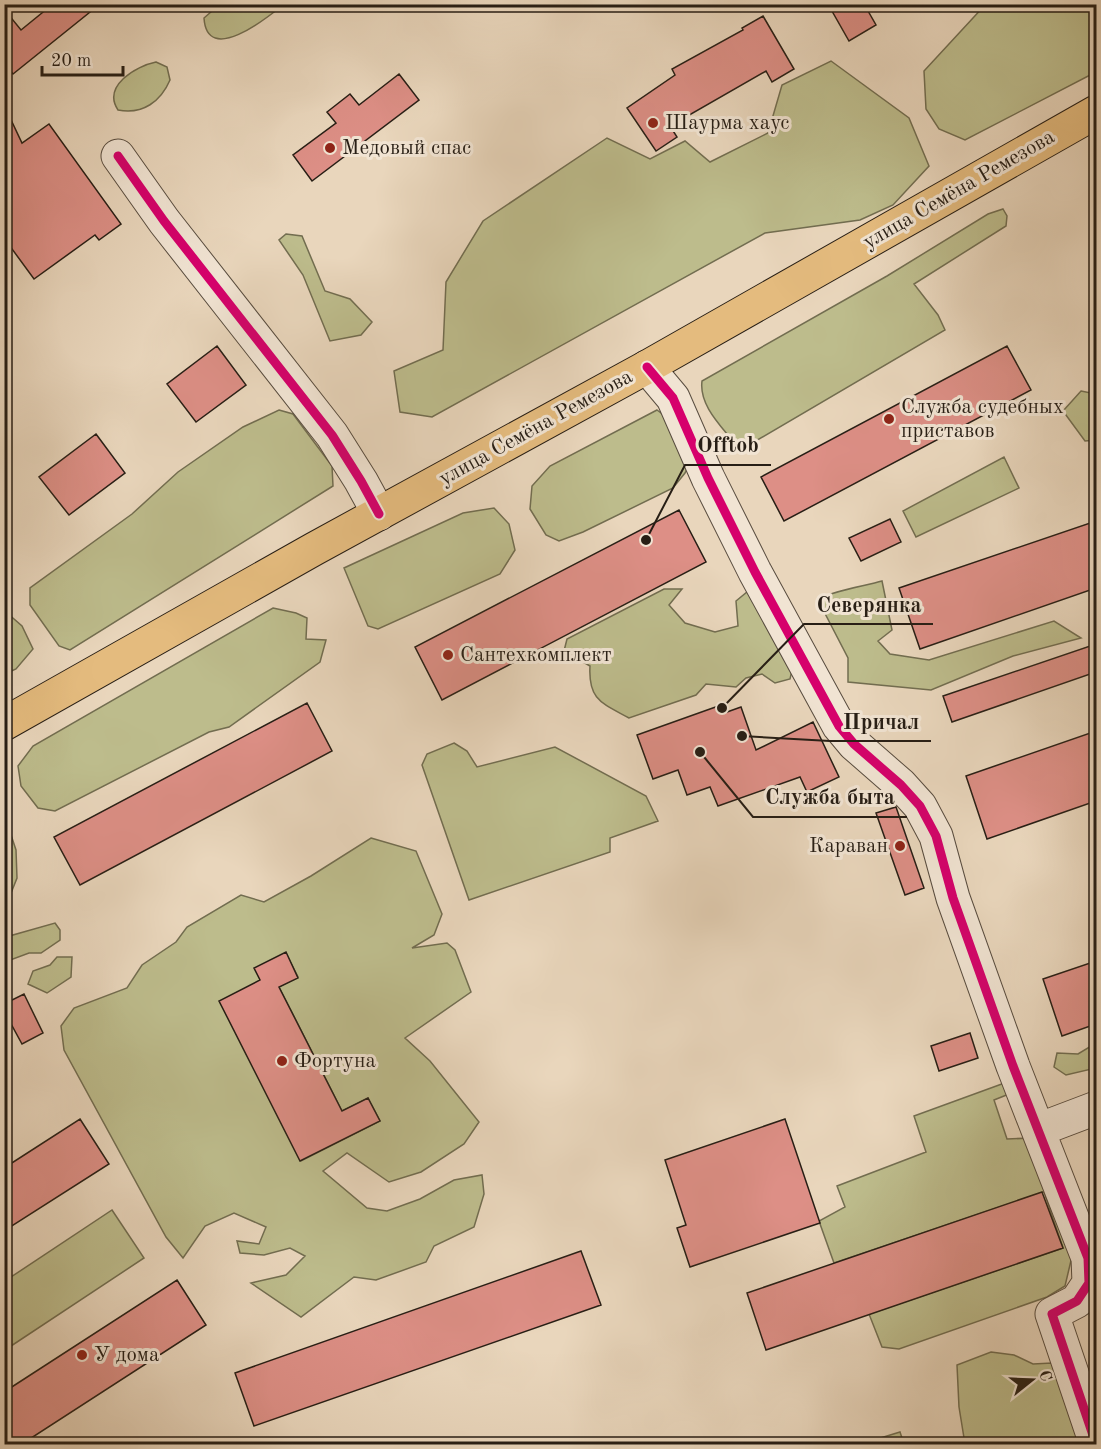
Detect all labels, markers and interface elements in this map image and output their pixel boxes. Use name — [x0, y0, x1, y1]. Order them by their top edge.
scale bar — [42, 39, 123, 77]
text: 20 m — [51, 52, 91, 70]
place label: Шаурма хаус — [665, 113, 789, 134]
marker: Шаурма хаус — [646, 116, 660, 130]
street label: улица Семёна Ремезова — [860, 127, 1058, 253]
place label: Медовый спас — [342, 138, 471, 159]
marker: Медовый спас — [323, 141, 337, 155]
street label: улица Семёна Ремезова — [436, 366, 636, 490]
place label: Служба судебных приставов — [901, 397, 1064, 442]
marker: Служба судебных приставов — [882, 412, 896, 426]
callout: Offtob — [685, 425, 771, 465]
text: Offtob — [697, 435, 759, 457]
callout: Северянка — [804, 584, 933, 624]
text: Северянка — [816, 595, 922, 617]
place label: Сантехкомплект — [460, 645, 612, 666]
marker: Сантехкомплект — [441, 648, 455, 662]
callout: Причал — [830, 701, 931, 741]
text: Причал — [843, 712, 919, 734]
callout: Служба быта — [753, 777, 907, 817]
text: Служба быта — [765, 787, 895, 809]
place label: Караван — [809, 836, 888, 857]
marker: Караван — [893, 839, 907, 853]
place label: Фортуна — [294, 1051, 376, 1072]
marker: Фортуна — [275, 1054, 289, 1068]
place label: У дома — [94, 1345, 159, 1366]
marker: У дома — [75, 1348, 89, 1362]
north arrow — [1002, 1350, 1062, 1410]
text: С — [1035, 1368, 1054, 1383]

